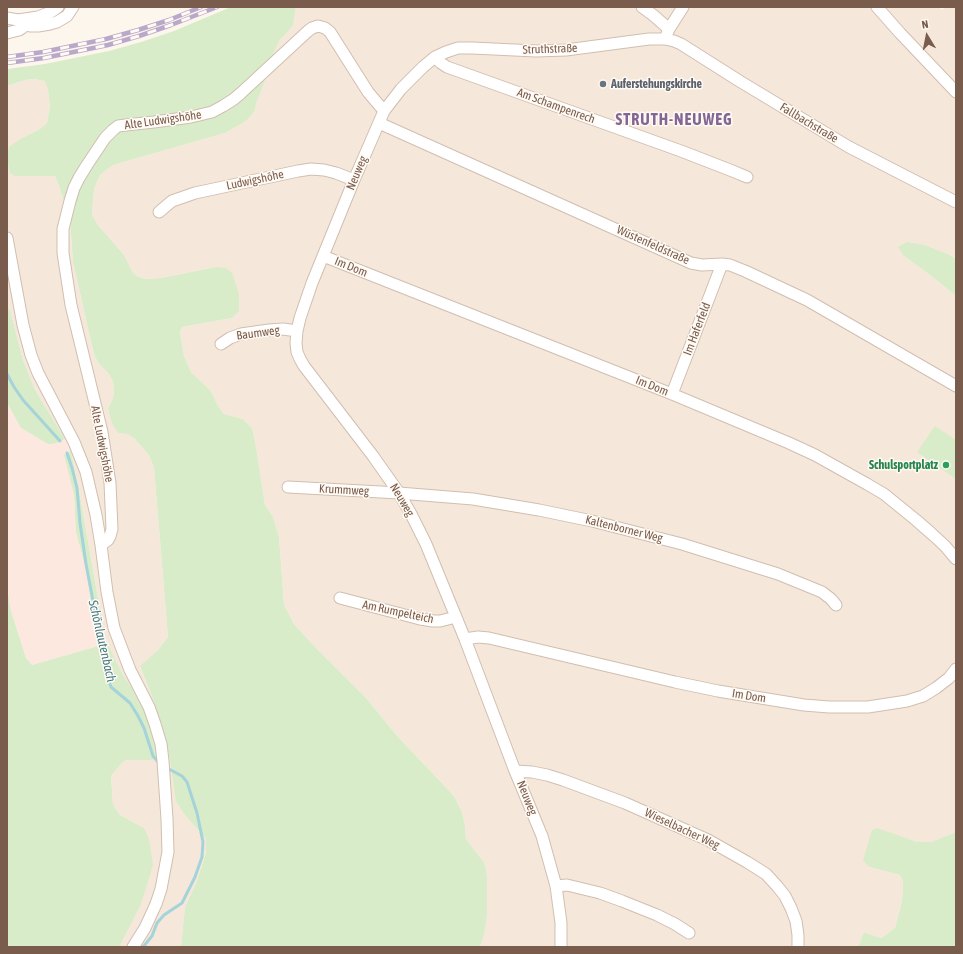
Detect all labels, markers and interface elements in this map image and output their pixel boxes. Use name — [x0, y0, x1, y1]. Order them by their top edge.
north arrow — [907, 16, 947, 56]
text: N — [921, 18, 929, 31]
street label: Struthstraße — [522, 41, 578, 57]
place label: Auferstehungskirche — [611, 77, 702, 91]
marker: Auferstehungskirche — [598, 79, 608, 89]
street label: Am Schampenrech — [515, 85, 597, 127]
street label: Fallbachstraße — [777, 100, 841, 146]
street label: Alte Ludwigshöhe — [124, 107, 202, 133]
district label: STRUTH-NEUWEG — [615, 110, 733, 130]
street label: Neuweg — [343, 154, 371, 192]
street label: Ludwigshöhe — [225, 167, 285, 193]
street label: Wüstenfeldstraße — [614, 222, 692, 268]
street label: Im Dom — [332, 254, 370, 280]
street label: Im Haferfeld — [680, 300, 714, 358]
street label: Baumweg — [236, 323, 280, 343]
street label: Im Dom — [633, 373, 671, 399]
street label: Alte Ludwigshöhe — [88, 405, 116, 483]
place label: Schulsportplatz — [869, 458, 938, 472]
marker: Schulsportplatz — [941, 460, 951, 470]
street label: Krummweg — [319, 481, 369, 499]
street label: Neuweg — [387, 481, 417, 519]
street label: Kaltenborner Weg — [584, 512, 664, 546]
street label: Am Rumpelteich — [361, 597, 435, 627]
water label: Schönlautenbach — [85, 598, 119, 684]
street label: Im Dom — [731, 686, 767, 706]
street label: Neuweg — [514, 779, 540, 817]
street label: Wieselbacher Weg — [642, 805, 722, 853]

